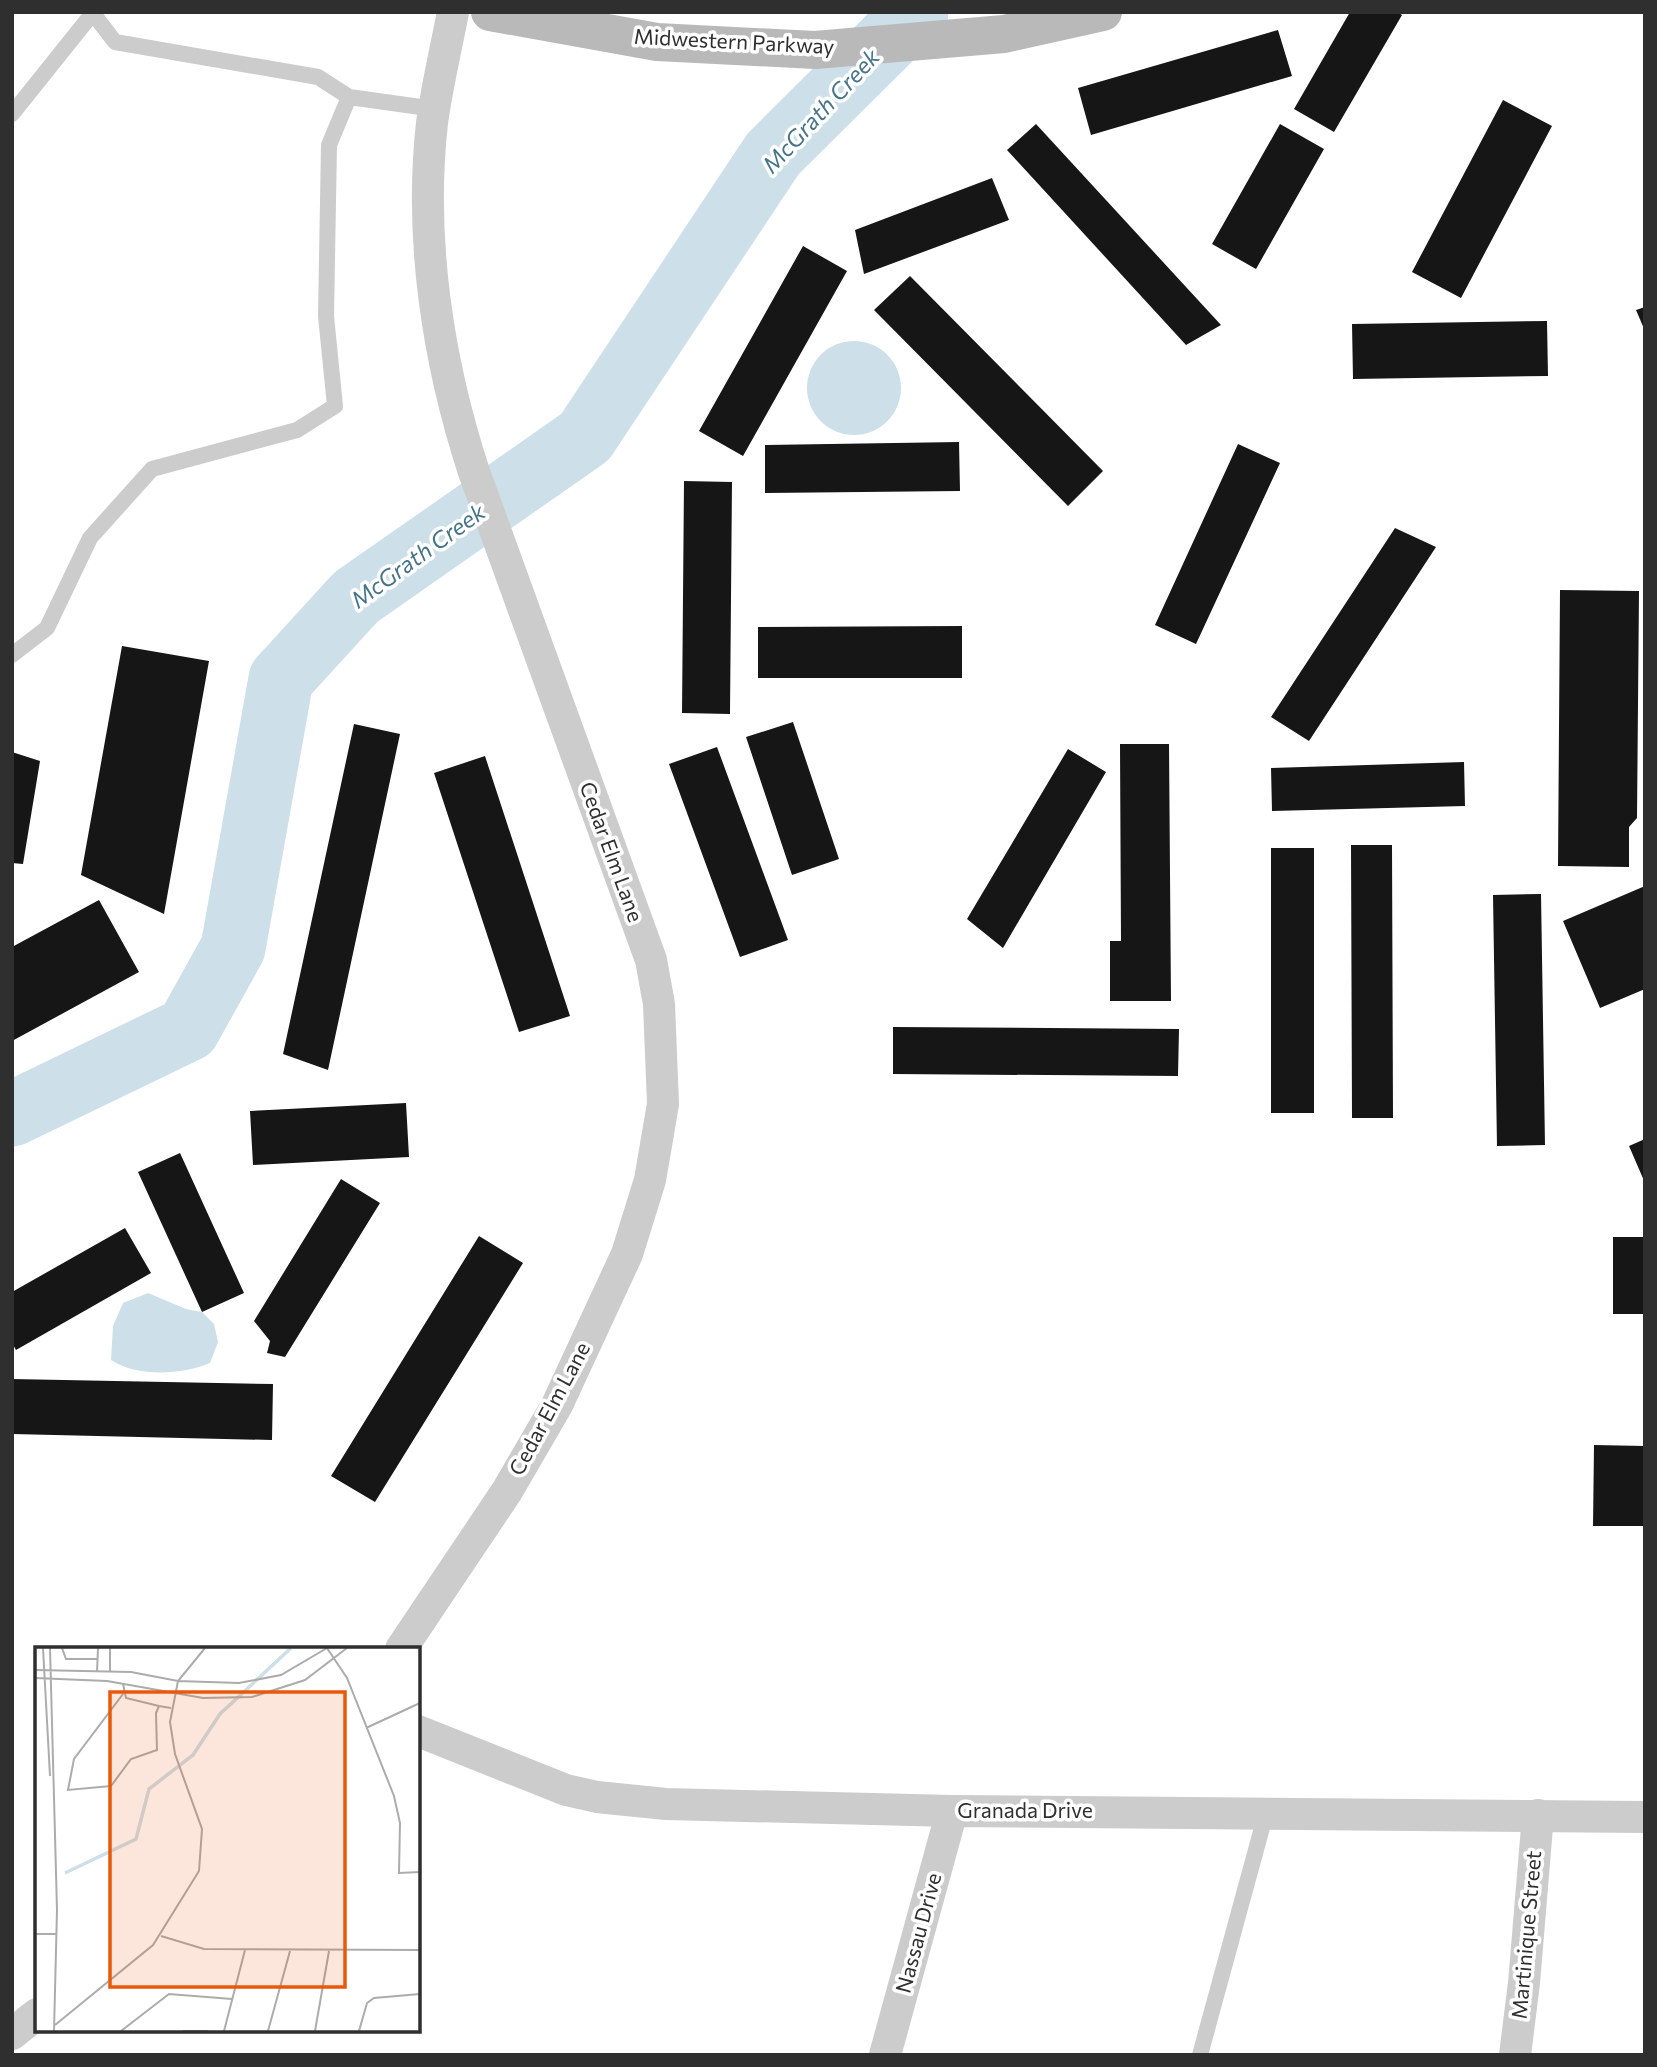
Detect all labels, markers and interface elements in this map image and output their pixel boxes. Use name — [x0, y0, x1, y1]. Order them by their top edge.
street label: Midwestern Parkway — [633, 23, 835, 58]
water label: McGrath Creek — [756, 42, 885, 178]
water label: McGrath Creek — [345, 497, 491, 613]
street label: Cedar Elm Lane — [575, 778, 649, 925]
street label: Cedar Elm Lane — [503, 1337, 594, 1479]
inset map — [35, 1647, 420, 2032]
street label: Granada Drive — [957, 1797, 1093, 1822]
street label: Martinique Street — [1506, 1850, 1545, 2020]
street label: Nassau Drive — [890, 1870, 946, 1995]

